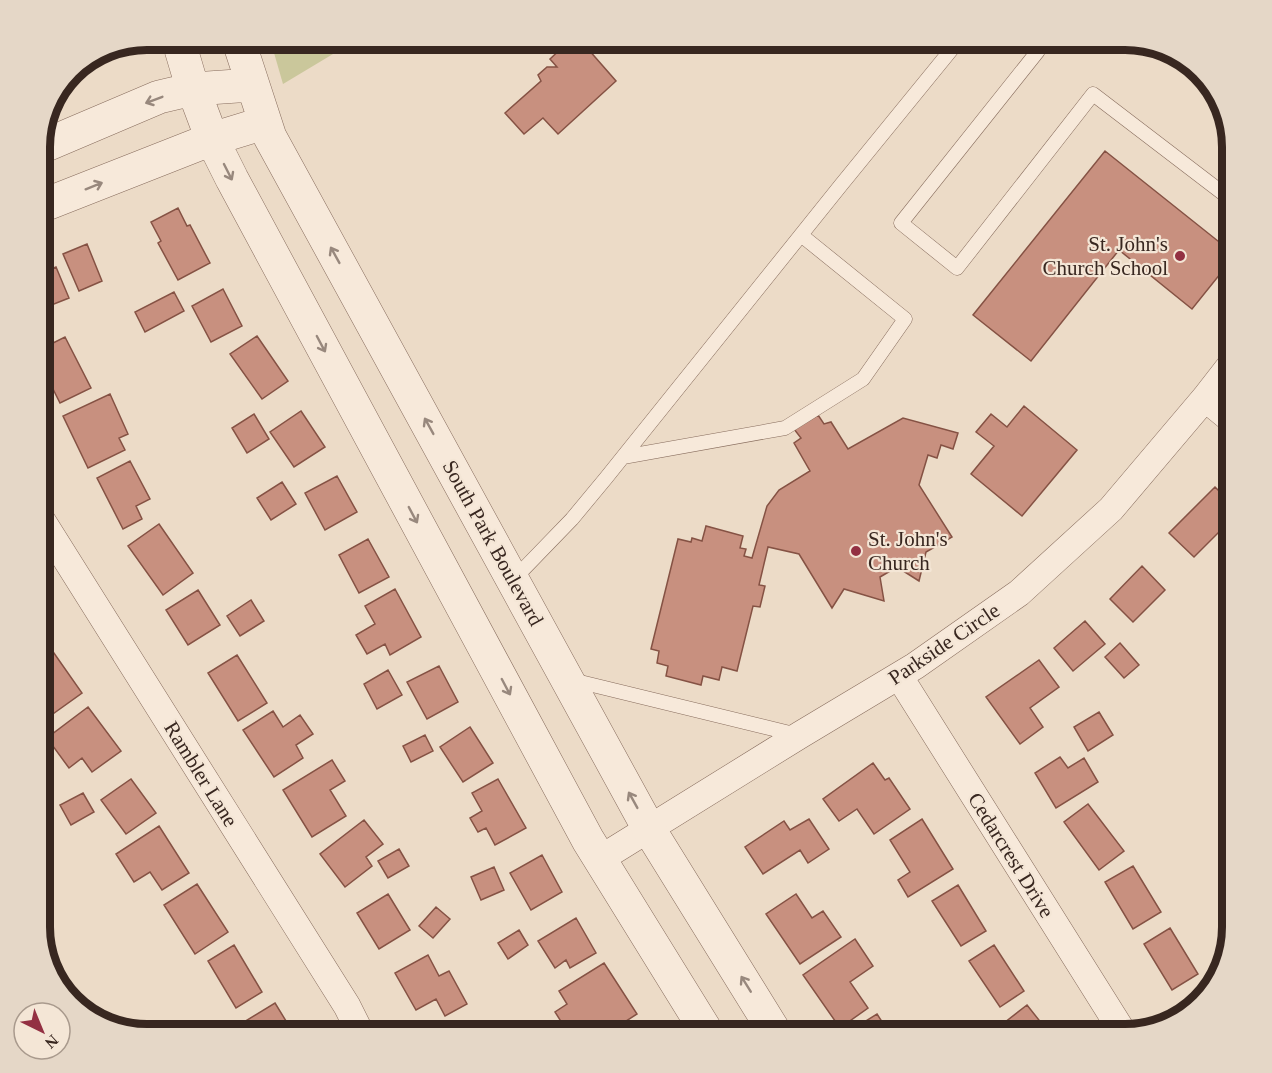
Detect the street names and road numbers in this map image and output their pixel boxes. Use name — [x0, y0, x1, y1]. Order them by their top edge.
street label: South Park Boulevard — [438, 456, 549, 630]
street label: Parkside Circle — [884, 598, 1004, 690]
street label: Rambler Lane — [159, 717, 243, 831]
street label: Cedarcrest Drive — [963, 788, 1059, 922]

